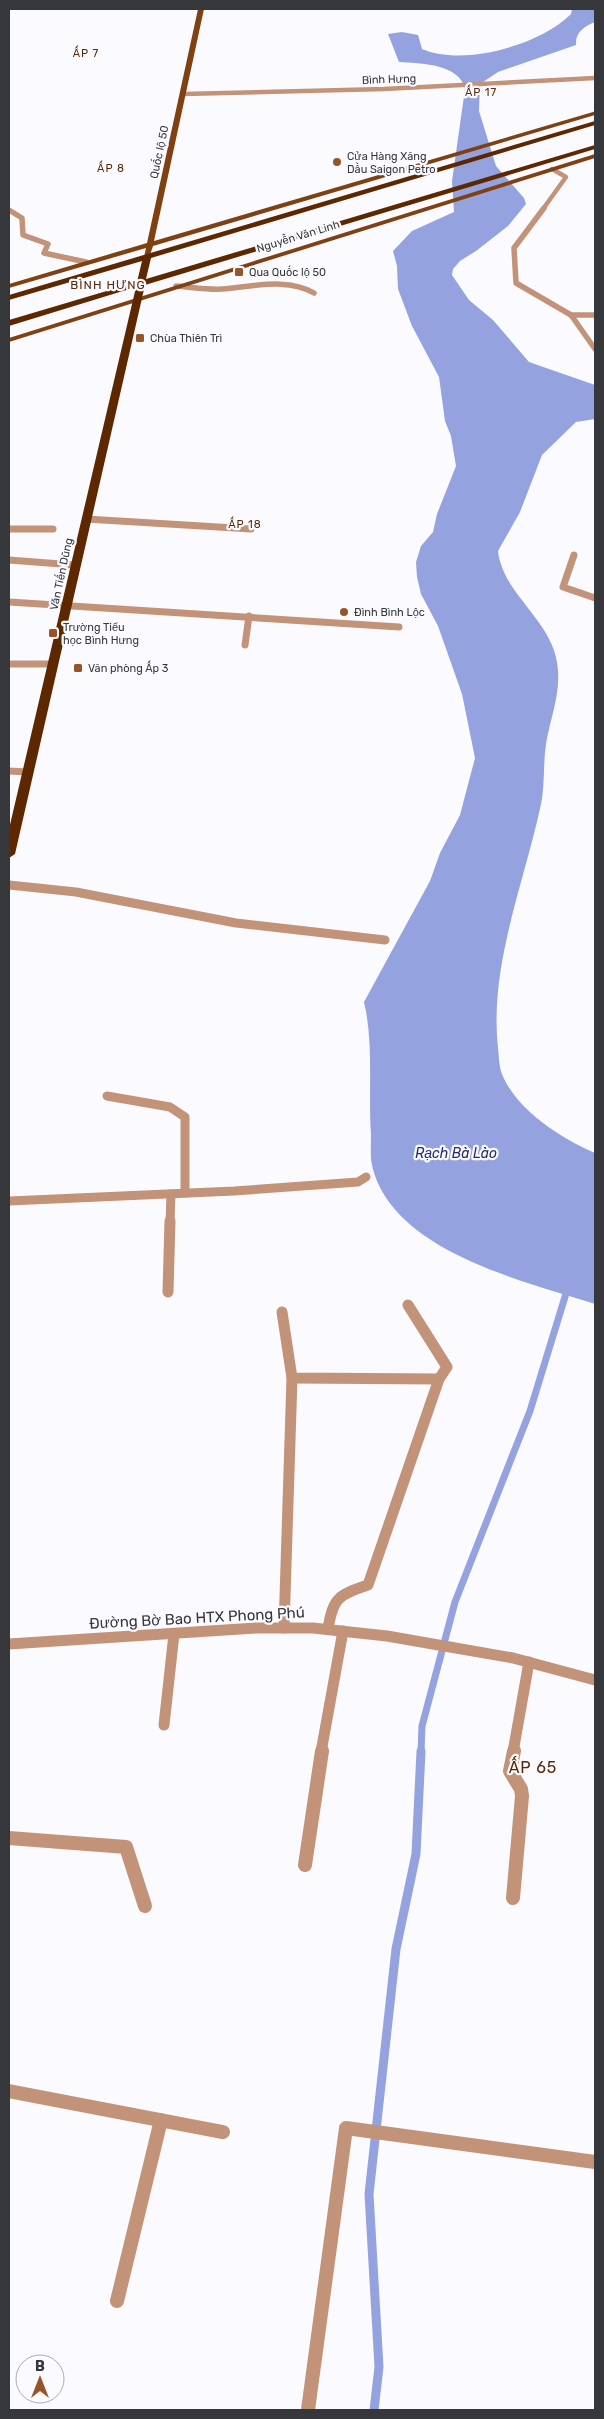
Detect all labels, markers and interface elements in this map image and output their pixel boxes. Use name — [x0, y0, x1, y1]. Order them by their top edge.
district label: ẤP 7 — [73, 45, 99, 60]
street label: Bình Hưng — [362, 72, 416, 87]
district label: ẤP 17 — [465, 84, 497, 99]
street label: Quốc lộ 50 — [146, 124, 171, 180]
place label: Cửa Hàng Xăng Dầu Saigon Petro — [347, 150, 436, 176]
marker: Cửa Hàng Xăng Dầu Saigon Petro — [331, 156, 343, 168]
district label: ẤP 8 — [97, 160, 125, 175]
street label: Nguyễn Văn Linh — [255, 217, 341, 255]
place label: Qua Quốc lộ 50 — [249, 265, 326, 279]
marker: Qua Quốc lộ 50 — [233, 266, 245, 278]
district label: BÌNH HƯNG — [70, 278, 146, 292]
marker: Chùa Thiên Trì — [134, 332, 146, 344]
place label: Chùa Thiên Trì — [150, 332, 222, 345]
district label: ẤP 18 — [228, 516, 262, 531]
street label: Văn Tiến Dũng — [46, 536, 76, 612]
marker: Đình Bình Lộc — [338, 606, 350, 618]
place label: Đình Bình Lộc — [354, 606, 425, 619]
place label: Trường Tiểu học Bình Hưng — [63, 621, 139, 647]
marker: Trường Tiểu học Bình Hưng — [47, 627, 59, 639]
place label: Văn phòng Ấp 3 — [88, 660, 169, 675]
marker: Văn phòng Ấp 3 — [72, 662, 84, 674]
water label: Rạch Bà Lào — [415, 1145, 497, 1162]
street label: Đường Bờ Bao HTX Phong Phú — [89, 1603, 305, 1633]
district label: ẤP 65 — [509, 1756, 557, 1777]
north arrow — [15, 2354, 65, 2404]
text: B — [35, 2358, 45, 2375]

